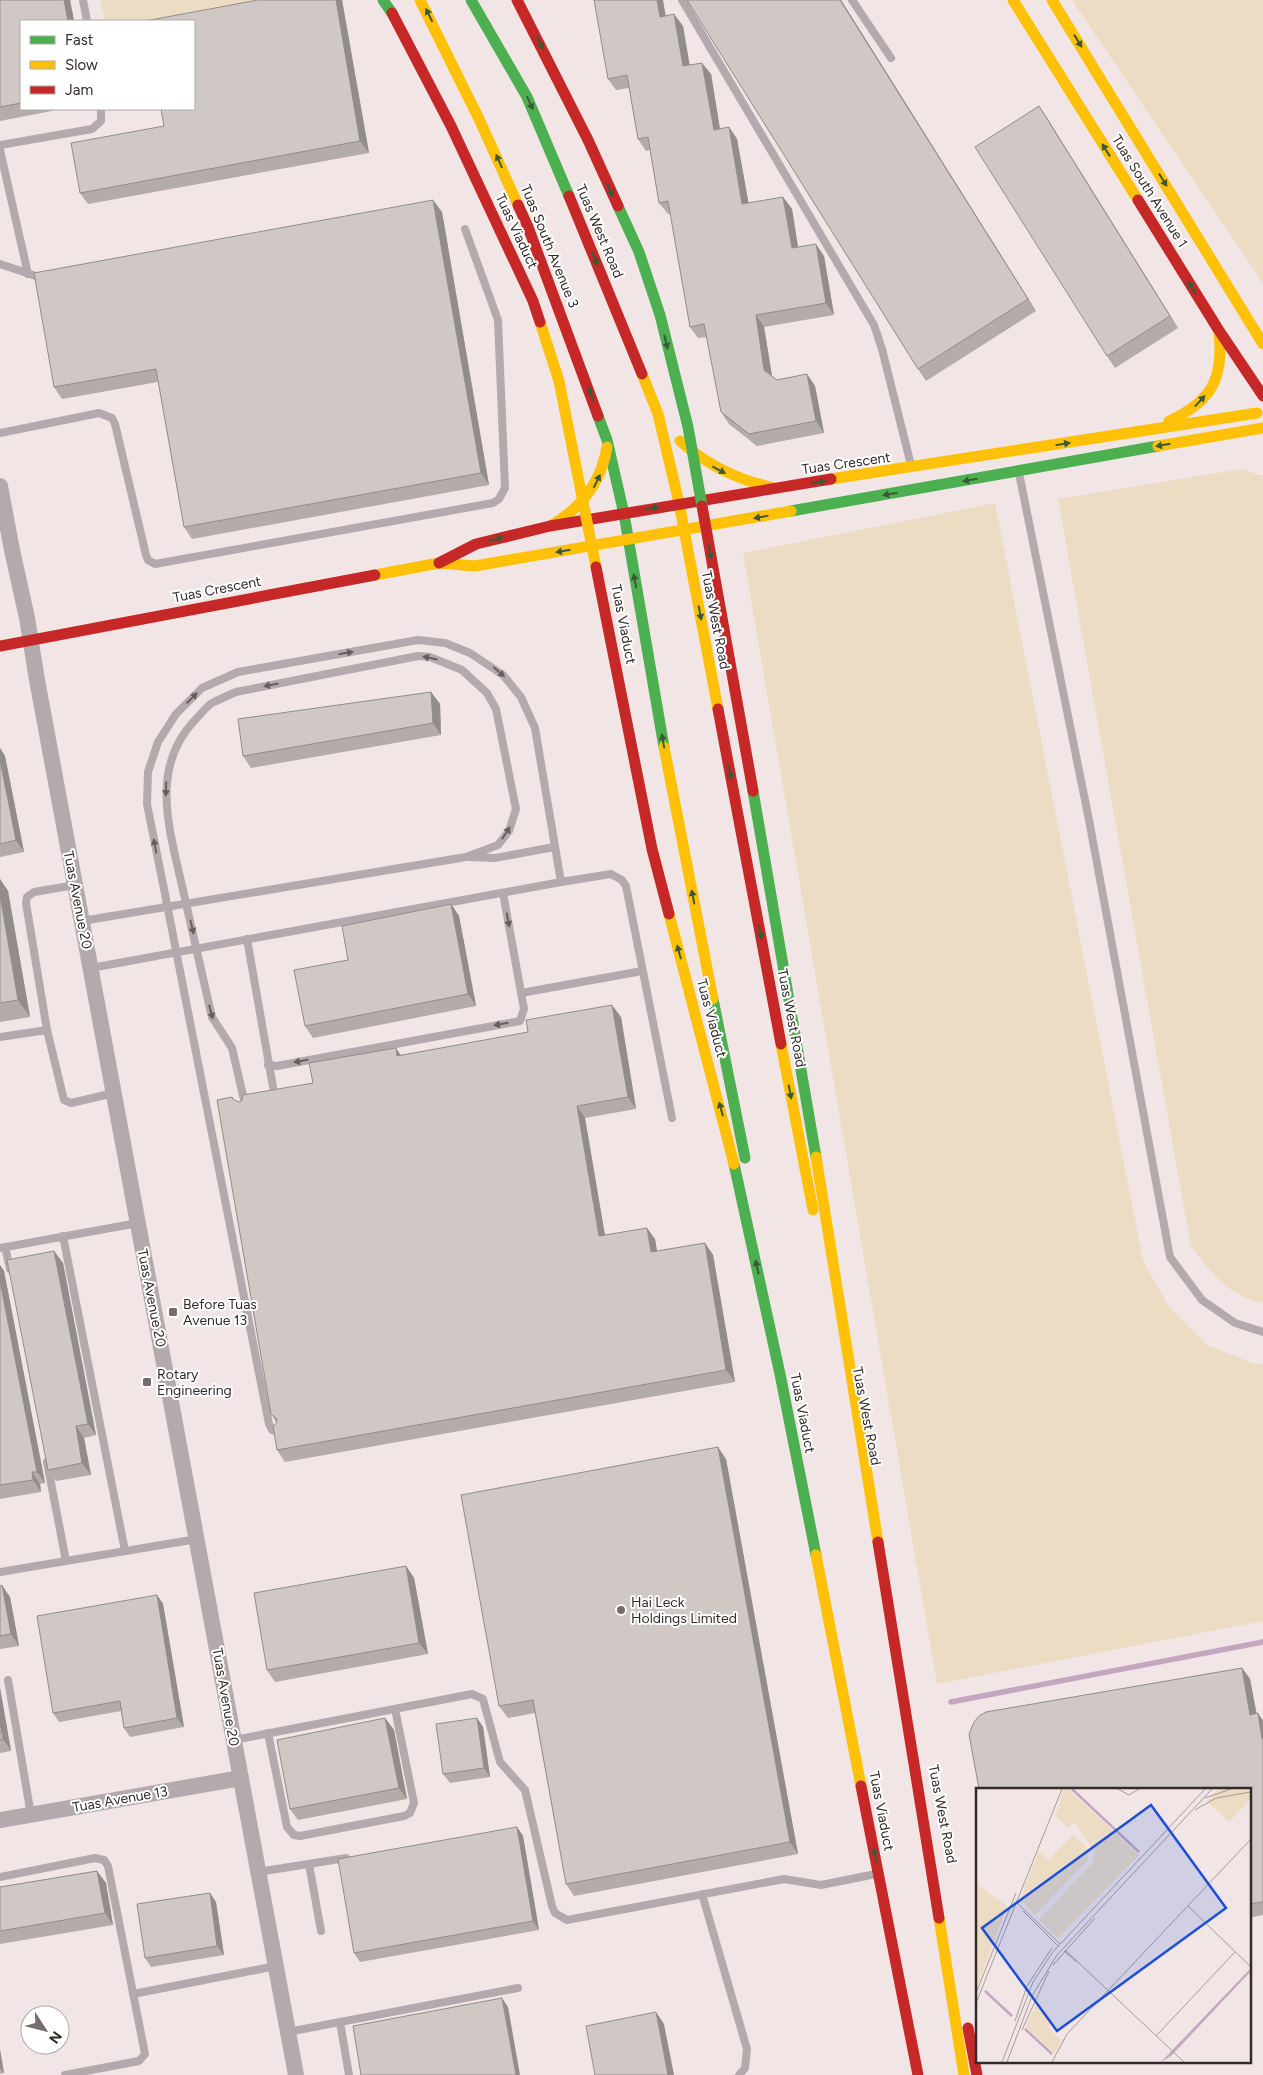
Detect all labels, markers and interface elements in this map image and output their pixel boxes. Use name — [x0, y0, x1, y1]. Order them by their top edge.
one-way arrow — [424, 8, 432, 22]
legend — [20, 20, 195, 110]
text: Fast — [65, 31, 94, 49]
one-way arrow — [1073, 35, 1082, 48]
one-way arrow — [536, 36, 544, 50]
text: Slow — [65, 56, 98, 74]
text: Jam — [65, 81, 93, 99]
one-way arrow — [525, 96, 534, 111]
street label: Tuas South Avenue 1 — [1108, 132, 1191, 251]
one-way arrow — [1102, 143, 1111, 156]
one-way arrow — [494, 154, 502, 168]
one-way arrow — [1158, 173, 1168, 186]
street label: Tuas South Avenue 3 — [517, 182, 582, 310]
street label: Tuas West Road — [572, 182, 627, 281]
one-way arrow — [607, 183, 615, 197]
street label: Tuas Viaduct — [492, 191, 541, 272]
one-way arrow — [592, 252, 600, 266]
one-way arrow — [1188, 281, 1197, 294]
one-way arrow — [663, 334, 671, 349]
one-way arrow — [587, 386, 594, 401]
one-way arrow — [1194, 396, 1206, 408]
one-way arrow — [1056, 440, 1072, 448]
one-way arrow — [1155, 442, 1171, 450]
street label: Tuas Crescent — [801, 449, 891, 478]
one-way arrow — [712, 466, 726, 474]
one-way arrow — [593, 474, 601, 488]
one-way arrow — [962, 476, 978, 484]
one-way arrow — [811, 478, 827, 486]
one-way arrow — [882, 490, 898, 498]
one-way arrow — [644, 504, 660, 512]
one-way arrow — [752, 513, 768, 521]
one-way arrow — [488, 535, 504, 543]
one-way arrow — [707, 544, 715, 560]
one-way arrow — [555, 547, 571, 555]
street label: Tuas West Road — [698, 569, 733, 671]
one-way arrow — [631, 572, 639, 588]
street label: Tuas Crescent — [172, 573, 263, 606]
street label: Tuas Viaduct — [607, 583, 640, 665]
one-way arrow — [696, 605, 704, 621]
one-way arrow — [338, 648, 354, 656]
one-way arrow — [423, 654, 438, 662]
one-way arrow — [492, 667, 505, 678]
one-way arrow — [263, 681, 278, 689]
one-way arrow — [186, 692, 198, 704]
one-way arrow — [658, 732, 666, 748]
one-way arrow — [726, 765, 734, 781]
one-way arrow — [162, 781, 170, 797]
one-way arrow — [502, 826, 511, 840]
one-way arrow — [151, 838, 159, 853]
street label: Tuas Avenue 20 — [60, 850, 95, 951]
one-way arrow — [688, 889, 696, 905]
one-way arrow — [504, 913, 512, 929]
one-way arrow — [188, 920, 196, 936]
one-way arrow — [757, 925, 765, 941]
one-way arrow — [675, 944, 683, 959]
street label: Tuas West Road — [774, 967, 809, 1069]
street label: Tuas Viaduct — [693, 977, 730, 1059]
one-way arrow — [207, 1005, 215, 1020]
one-way arrow — [492, 1020, 508, 1028]
one-way arrow — [293, 1057, 309, 1065]
one-way arrow — [787, 1084, 795, 1100]
one-way arrow — [717, 1101, 725, 1116]
street label: Tuas Avenue 20 — [134, 1248, 169, 1349]
one-way arrow — [753, 1260, 761, 1275]
place label: Before Tuas Avenue 13 — [183, 1296, 257, 1329]
marker: Before Tuas Avenue 13 — [167, 1306, 179, 1318]
street label: Tuas West Road — [849, 1365, 884, 1467]
place label: Rotary Engineering — [157, 1366, 232, 1399]
street label: Tuas Viaduct — [786, 1372, 819, 1454]
marker: Rotary Engineering — [141, 1376, 153, 1388]
place label: Hai Leck Holdings Limited — [631, 1594, 737, 1627]
marker: Hai Leck Holdings Limited — [615, 1604, 627, 1616]
street label: Tuas Avenue 20 — [208, 1647, 243, 1748]
street label: Tuas West Road — [925, 1763, 960, 1865]
street label: Tuas Viaduct — [865, 1770, 898, 1852]
street label: Tuas Avenue 13 — [71, 1783, 169, 1816]
inset map — [976, 1788, 1250, 2062]
one-way arrow — [871, 1848, 879, 1863]
north arrow — [20, 2005, 70, 2055]
text: N — [45, 2028, 65, 2047]

